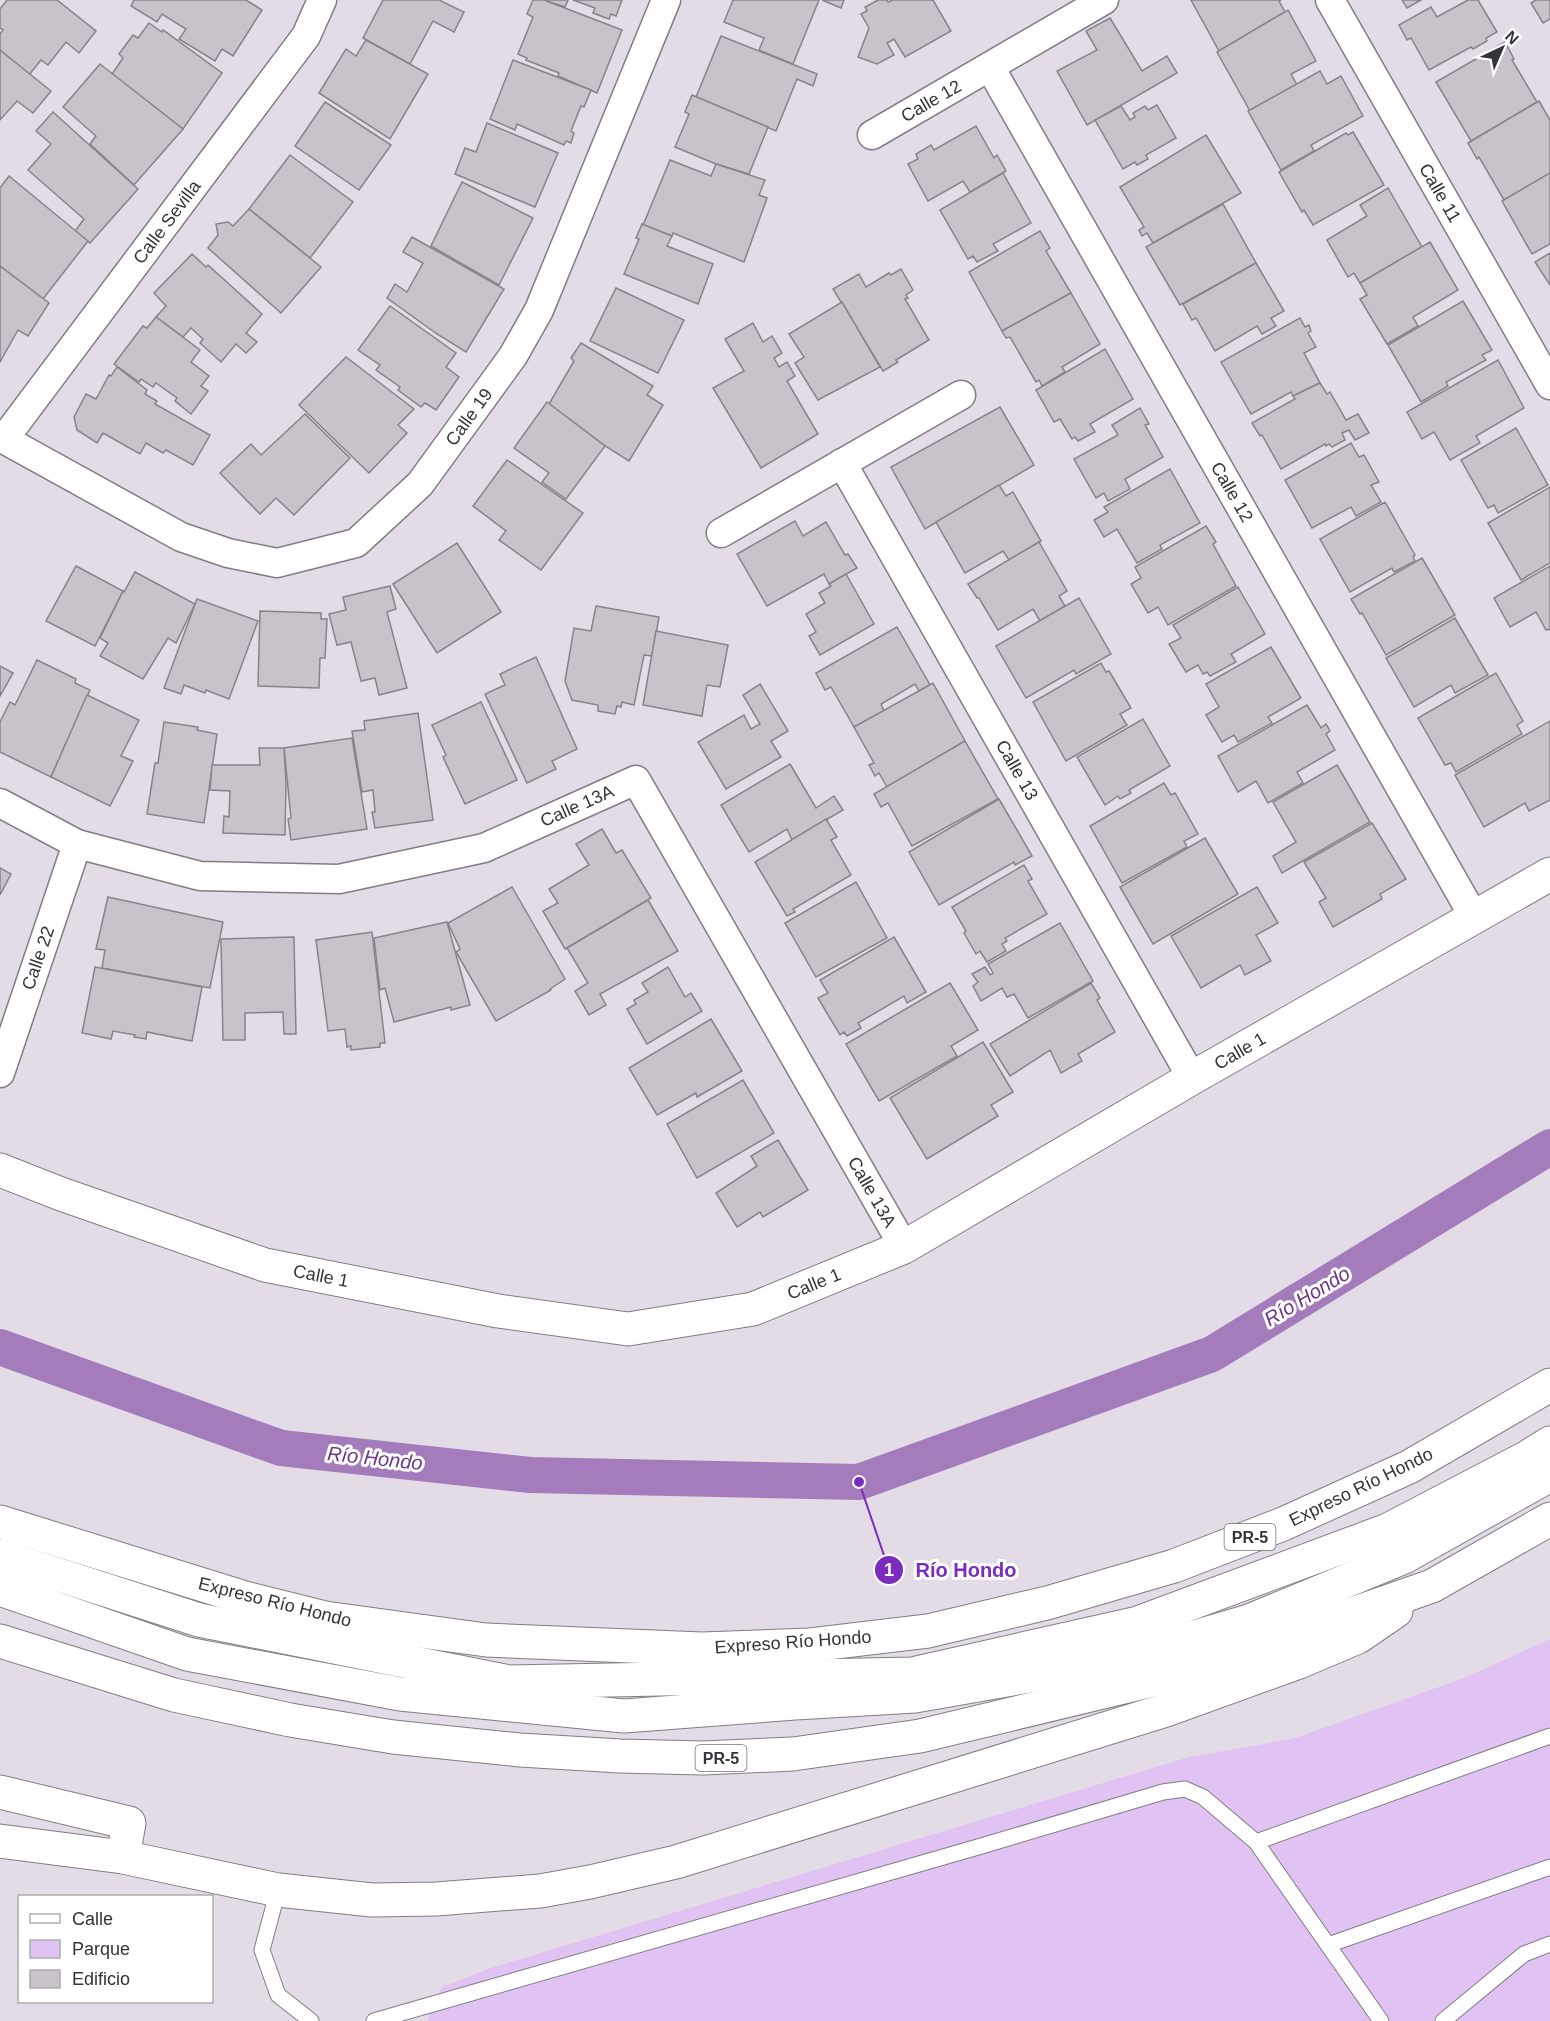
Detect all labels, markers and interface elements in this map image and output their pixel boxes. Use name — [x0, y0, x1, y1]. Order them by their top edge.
north arrow — [1472, 18, 1532, 78]
text: N — [1502, 27, 1522, 48]
street label: Calle 12 — [897, 76, 965, 126]
street label: Calle 11 — [1415, 160, 1465, 226]
street label: Calle Sevilla — [129, 176, 205, 268]
street label: Calle 19 — [441, 384, 497, 450]
street label: Calle 12 — [1207, 458, 1257, 526]
street label: Calle 13 — [992, 736, 1042, 804]
street label: Calle 13A — [537, 781, 617, 831]
street label: Calle 22 — [18, 924, 58, 992]
street label: Calle 1 — [1211, 1028, 1269, 1074]
street label: Calle 13A — [844, 1153, 900, 1231]
street label: Calle 1 — [292, 1261, 350, 1291]
water label: Río Hondo — [1260, 1262, 1354, 1330]
street label: Calle 1 — [784, 1264, 844, 1304]
water label: Río Hondo — [326, 1442, 424, 1474]
street label: Expreso Río Hondo — [1286, 1444, 1436, 1530]
road number: PR-5 — [1224, 1524, 1276, 1550]
callout: Río Hondo — [874, 1551, 1029, 1589]
text: Río Hondo — [915, 1559, 1017, 1581]
text: 1 — [884, 1560, 894, 1580]
street label: Expreso Río Hondo — [196, 1573, 354, 1631]
street label: Expreso Río Hondo — [714, 1627, 872, 1657]
road number: PR-5 — [696, 1745, 746, 1771]
legend — [18, 1895, 213, 2003]
text: Calle — [72, 1909, 113, 1929]
text: Parque — [72, 1939, 130, 1959]
text: Edificio — [72, 1969, 130, 1989]

